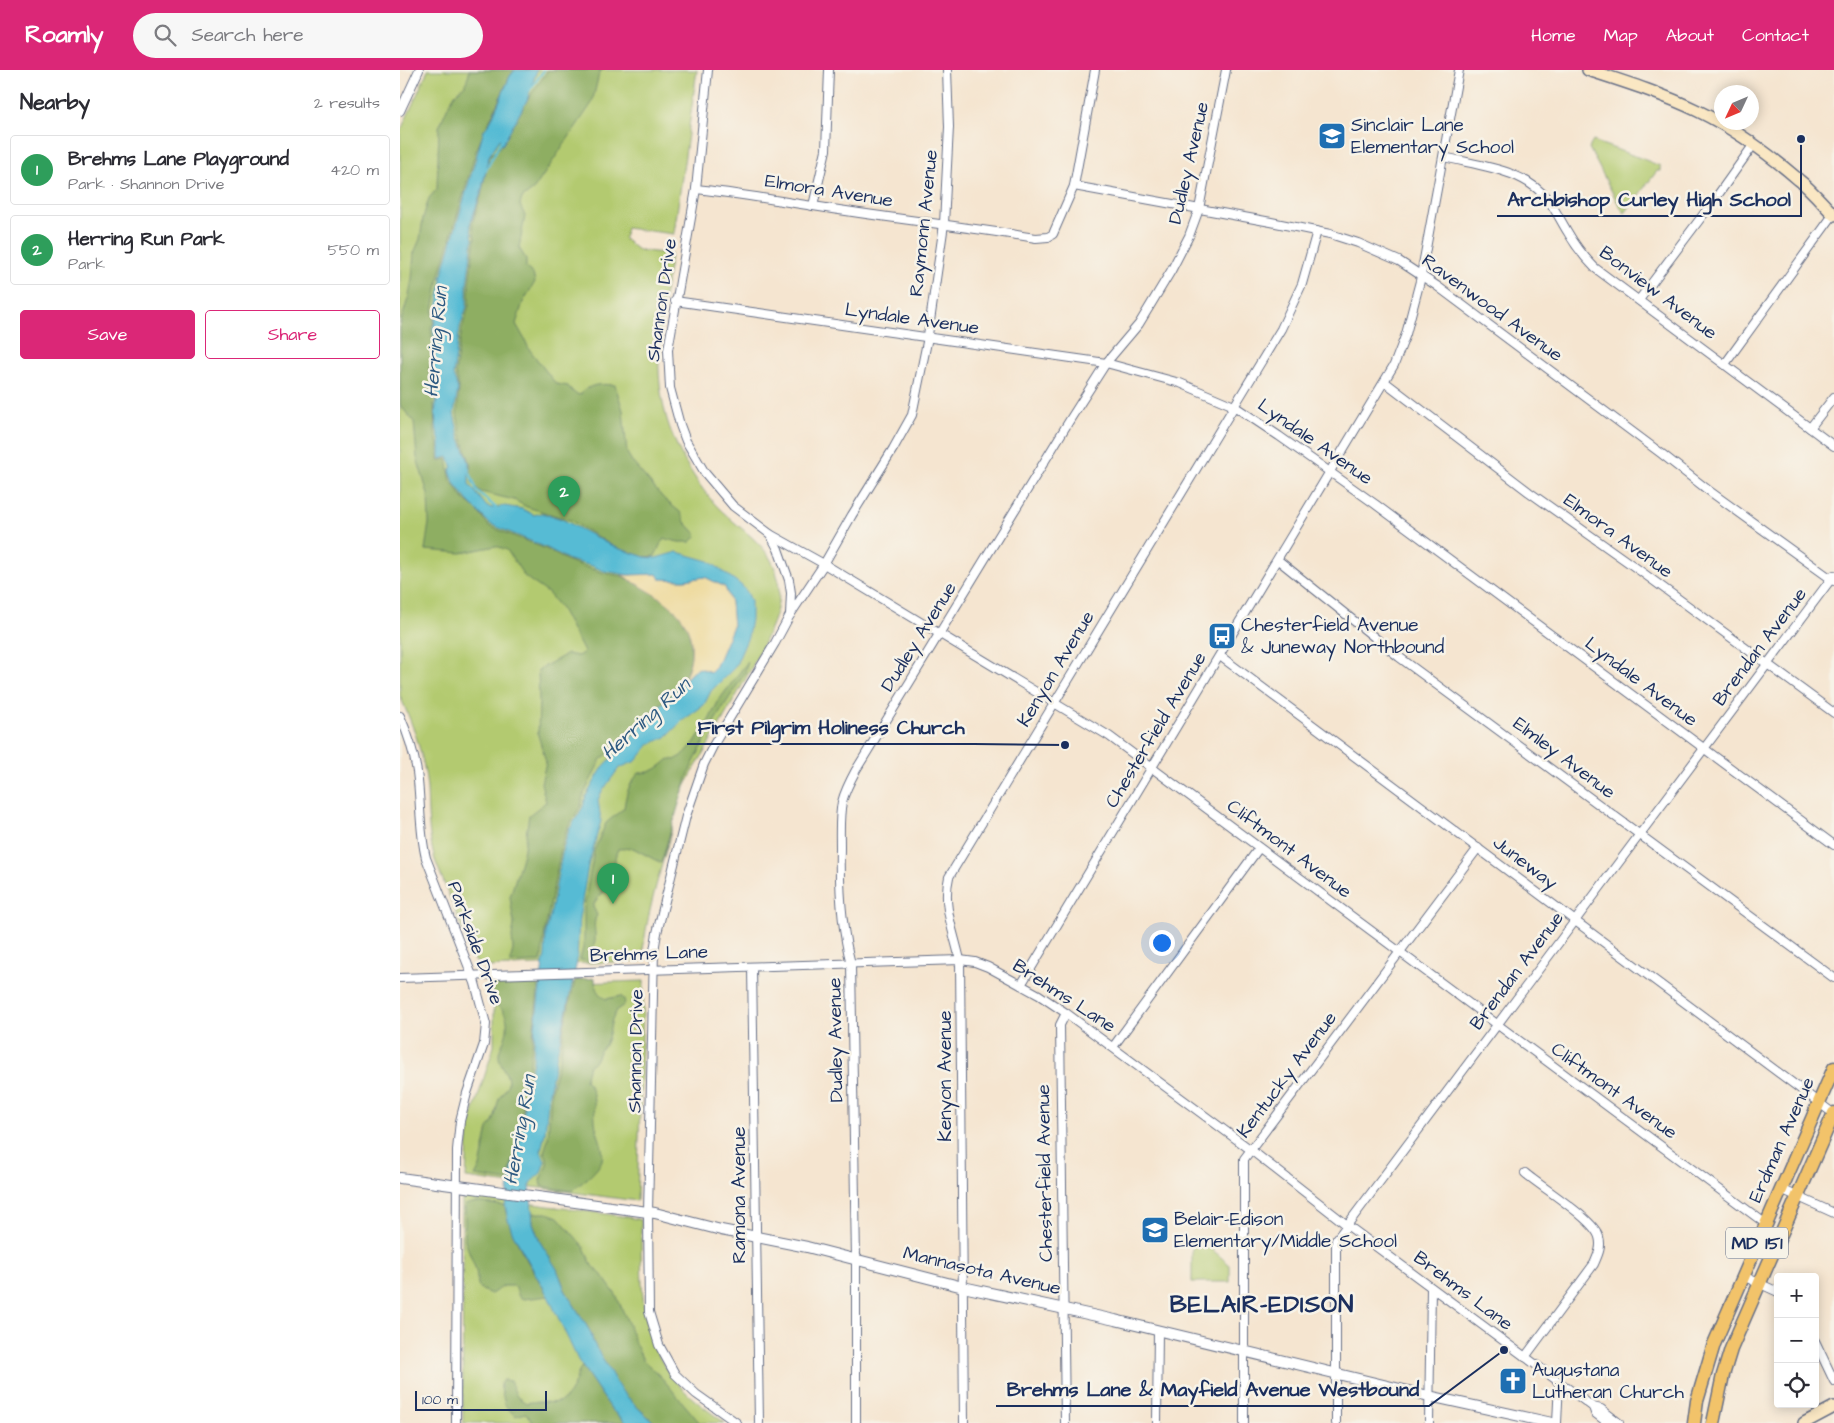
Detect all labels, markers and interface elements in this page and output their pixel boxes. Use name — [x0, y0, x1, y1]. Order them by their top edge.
search box — [133, 13, 483, 58]
text: Roamly — [25, 18, 103, 52]
icon: search — [151, 21, 179, 49]
text: Search here — [191, 22, 304, 49]
text: Home — [1531, 23, 1576, 48]
text: Map — [1604, 23, 1638, 48]
text: About — [1666, 23, 1714, 48]
text: Contact — [1742, 23, 1809, 48]
north arrow — [1714, 85, 1759, 130]
text: Nearby — [20, 88, 90, 117]
text: 2 results — [314, 92, 380, 114]
street label: Dudley Avenue — [1162, 99, 1217, 227]
place label: Sinclair Lane Elementary School — [1351, 112, 1514, 162]
school or university icon: Sinclair Lane Elementary School — [1317, 121, 1347, 151]
text: Brehms Lane Playground — [68, 146, 289, 173]
street label: Raymonn Avenue — [903, 148, 946, 298]
text: 1 — [36, 159, 38, 181]
text: 420 m — [330, 159, 379, 181]
street label: Elmora Avenue — [763, 168, 895, 214]
text: Park · Shannon Drive — [68, 173, 224, 195]
callout: Archbishop Curley High School — [1497, 181, 1801, 216]
text: Archbishop Curley High School — [1507, 186, 1791, 215]
text: Herring Run Park — [68, 226, 225, 253]
street label: Shannon Drive — [640, 237, 684, 363]
text: 2 — [32, 239, 42, 261]
text: 550 m — [327, 239, 379, 261]
street label: Bonview Avenue — [1593, 240, 1723, 346]
street label: Ravenwood Avenue — [1416, 248, 1568, 368]
text: Park — [68, 253, 105, 275]
water label: Herring Run — [417, 284, 456, 398]
street label: Lyndale Avenue — [843, 296, 981, 343]
button: Save — [20, 310, 195, 359]
button: Share — [205, 310, 380, 359]
street label: Lyndale Avenue — [1251, 392, 1378, 493]
pin: 2 — [548, 476, 580, 517]
street label: Elmora Avenue — [1558, 487, 1678, 585]
street label: Dudley Avenue — [874, 577, 964, 698]
street label: Brendan Avenue — [1706, 582, 1814, 712]
street label: Kenyon Avenue — [1011, 606, 1102, 733]
place label: Chesterfield Avenue & Juneway Northbound — [1241, 612, 1445, 662]
bus stop icon: Chesterfield Avenue & Juneway Northbound — [1207, 621, 1237, 651]
street label: Lyndale Avenue — [1578, 631, 1703, 734]
street label: Chesterfield Avenue — [1099, 647, 1213, 813]
water label: Herring Run — [595, 670, 699, 767]
callout: First Pilgrim Holiness Church — [687, 709, 974, 744]
street label: Elmley Avenue — [1507, 710, 1621, 806]
text: First Pilgrim Holiness Church — [697, 714, 966, 743]
street label: Cliftmont Avenue — [1221, 793, 1357, 905]
street label: Juneway — [1486, 830, 1564, 897]
pin: 1 — [597, 863, 629, 904]
street label: Parkside Drive — [440, 877, 510, 1009]
street label: Brendan Avenue — [1463, 906, 1571, 1036]
your location — [1149, 930, 1175, 956]
street label: Brehms Lane — [589, 938, 709, 970]
street label: Brehms Lane — [1007, 952, 1121, 1040]
street label: Dudley Avenue — [821, 977, 852, 1103]
street label: Shannon Drive — [621, 989, 651, 1113]
street label: Kentucky Avenue — [1230, 1006, 1344, 1144]
street label: Kenyon Avenue — [932, 1010, 960, 1142]
street label: Cliftmont Avenue — [1545, 1036, 1683, 1146]
water label: Herring Run — [497, 1071, 545, 1187]
street label: Erdman Avenue — [1742, 1073, 1822, 1207]
street label: Chesterfield Avenue — [1030, 1084, 1060, 1262]
street label: Ramona Avenue — [726, 1126, 753, 1264]
place label: Belair-Edison Elementary/Middle School — [1174, 1206, 1397, 1256]
school or university icon: Belair-Edison Elementary/Middle School — [1140, 1215, 1170, 1245]
road number: MD 151 — [1726, 1228, 1788, 1258]
street label: Mannasota Avenue — [901, 1240, 1063, 1302]
street label: Brehms Lane — [1408, 1245, 1518, 1337]
map controls — [1774, 1273, 1819, 1408]
button: + — [1774, 1273, 1819, 1318]
district label: BELAIR-EDISON — [1170, 1288, 1354, 1322]
button: − — [1774, 1318, 1819, 1363]
place label: Augustana Lutheran Church — [1532, 1357, 1684, 1406]
button: locate — [1774, 1363, 1819, 1408]
church icon: Augustana Lutheran Church — [1498, 1366, 1528, 1396]
callout: Brehms Lane & Mayfield Avenue Westbound — [996, 1371, 1429, 1406]
text: Brehms Lane & Mayfield Avenue Westbound — [1007, 1376, 1420, 1405]
scale bar — [415, 1388, 548, 1411]
text: 100 m — [422, 1390, 458, 1410]

